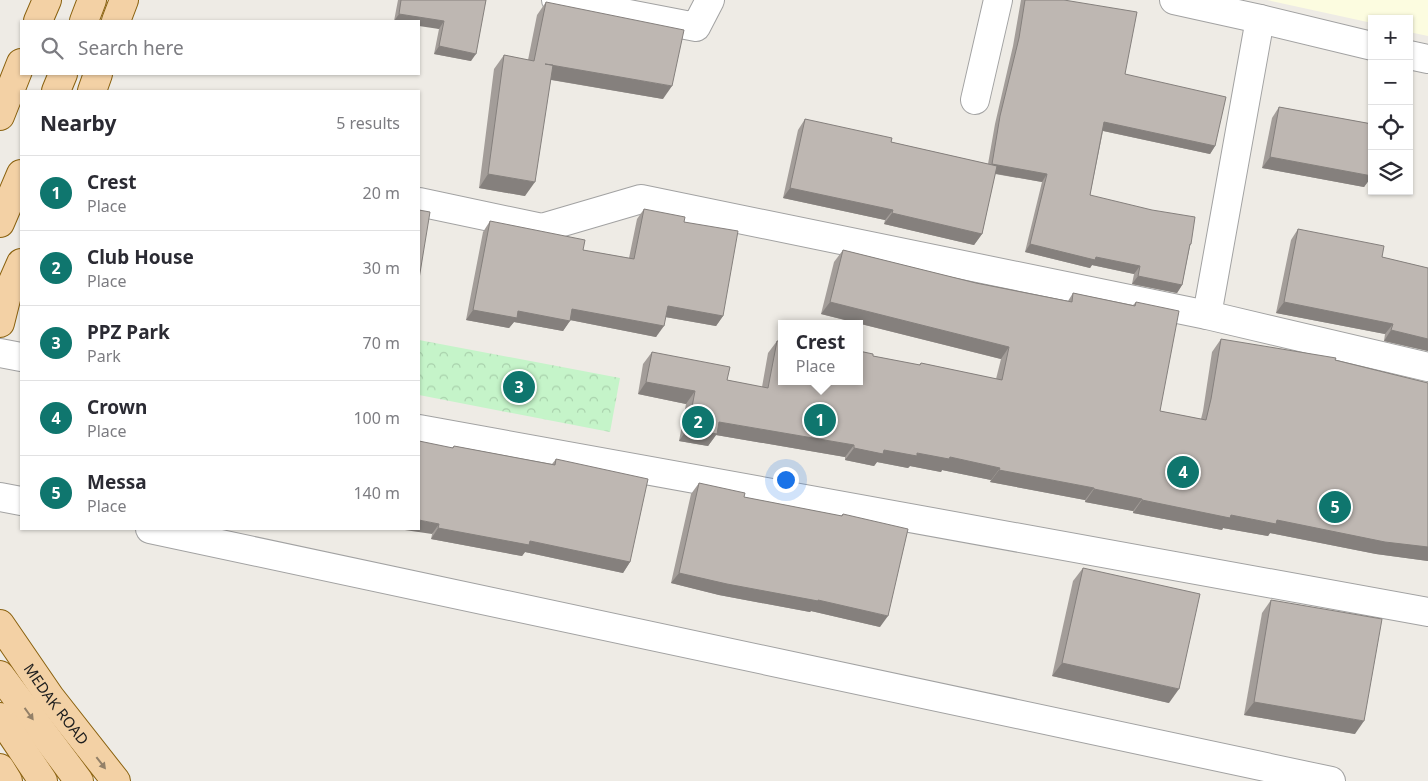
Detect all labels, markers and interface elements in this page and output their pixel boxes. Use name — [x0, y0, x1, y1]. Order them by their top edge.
map controls — [1368, 15, 1413, 195]
button: + — [1368, 15, 1413, 60]
search box — [20, 20, 420, 75]
icon: search — [38, 34, 66, 62]
text: Search here — [78, 35, 184, 61]
button: − — [1368, 60, 1413, 105]
button: locate — [1368, 105, 1413, 150]
text: Nearby — [40, 109, 116, 137]
text: 5 results — [336, 112, 400, 134]
button: layers — [1368, 150, 1413, 195]
text: Crest — [87, 169, 136, 195]
text: 1 — [51, 182, 61, 204]
text: 20 m — [363, 182, 400, 204]
text: Place — [87, 195, 127, 217]
text: Club House — [87, 244, 194, 270]
text: 2 — [51, 257, 61, 279]
text: 30 m — [363, 257, 400, 279]
text: Place — [87, 270, 127, 292]
text: PPZ Park — [87, 319, 170, 345]
popup — [778, 320, 863, 385]
text: Crest — [796, 329, 845, 355]
text: 3 — [51, 332, 61, 354]
text: 70 m — [363, 332, 400, 354]
text: Park — [87, 345, 121, 367]
text: Place — [796, 355, 835, 377]
pin: 3 — [503, 368, 535, 406]
text: Crown — [87, 394, 147, 420]
pin: 1 — [804, 401, 836, 439]
pin: 2 — [682, 403, 714, 441]
text: 4 — [51, 407, 61, 429]
text: 100 m — [353, 407, 400, 429]
text: Place — [87, 420, 127, 442]
pin: 4 — [1167, 453, 1199, 491]
your location — [773, 467, 799, 493]
text: Messa — [87, 469, 147, 495]
text: 5 — [51, 482, 61, 504]
text: 140 m — [353, 482, 400, 504]
pin: 5 — [1319, 488, 1351, 526]
text: Place — [87, 495, 127, 517]
street label: MEDAK ROAD — [20, 659, 94, 749]
one-way arrow — [24, 707, 34, 721]
one-way arrow — [96, 756, 107, 769]

